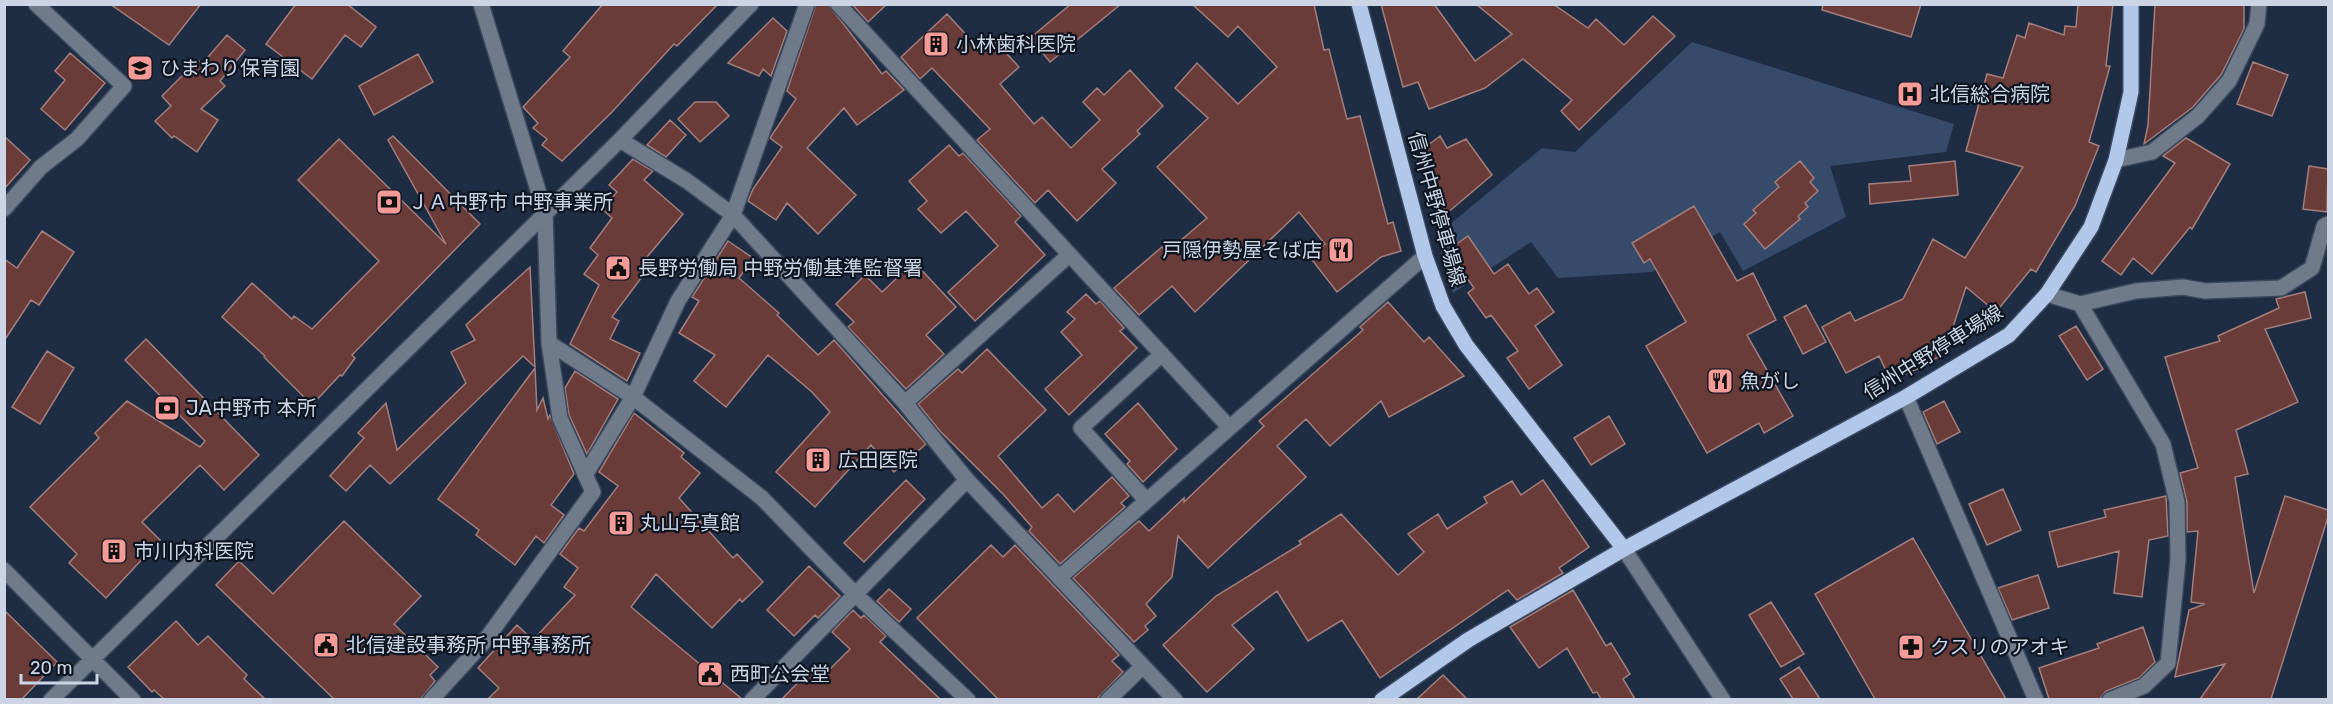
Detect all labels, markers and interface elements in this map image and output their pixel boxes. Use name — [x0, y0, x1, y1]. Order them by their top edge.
building icon: 小林歯科医院 — [921, 29, 951, 59]
place label: 小林歯科医院 — [956, 32, 1076, 56]
school or university icon: ひまわり保育園 — [125, 53, 155, 83]
place label: ひまわり保育園 — [160, 56, 300, 80]
hospital icon: 北信総合病院 — [1895, 79, 1925, 109]
place label: 北信総合病院 — [1930, 82, 2050, 106]
street label: 信州中野停車場線 — [1403, 129, 1471, 289]
bank icon: ＪＡ中野市 中野事業所 — [374, 187, 404, 217]
place label: ＪＡ中野市 中野事業所 — [408, 190, 613, 214]
restaurant icon: 戸隠伊勢屋そば店 — [1326, 235, 1356, 265]
place label: 戸隠伊勢屋そば店 — [1162, 238, 1322, 262]
public building icon: 長野労働局 中野労働基準監督署 — [603, 253, 633, 283]
place label: 長野労働局 中野労働基準監督署 — [638, 256, 923, 280]
street label: 信州中野停車場線 — [1859, 299, 2007, 405]
restaurant icon: 魚がし — [1705, 366, 1735, 396]
place label: 魚がし — [1740, 369, 1800, 393]
bank icon: JA中野市 本所 — [152, 393, 182, 423]
place label: JA中野市 本所 — [186, 396, 317, 420]
building icon: 広田医院 — [803, 445, 833, 475]
place label: 広田医院 — [838, 448, 918, 472]
building icon: 丸山写真館 — [606, 508, 636, 538]
place label: 丸山写真館 — [640, 511, 740, 535]
building icon: 市川内科医院 — [99, 536, 129, 566]
place label: 市川内科医院 — [134, 539, 254, 563]
public building icon: 北信建設事務所 中野事務所 — [311, 630, 341, 660]
pharmacy icon: クスリのアオキ — [1896, 632, 1926, 662]
place label: 北信建設事務所 中野事務所 — [346, 633, 591, 657]
place label: クスリのアオキ — [1930, 635, 2069, 659]
scale bar — [21, 647, 98, 685]
text: 20 m — [30, 657, 72, 679]
public building icon: 西町公会堂 — [695, 659, 725, 689]
place label: 西町公会堂 — [730, 662, 830, 686]

